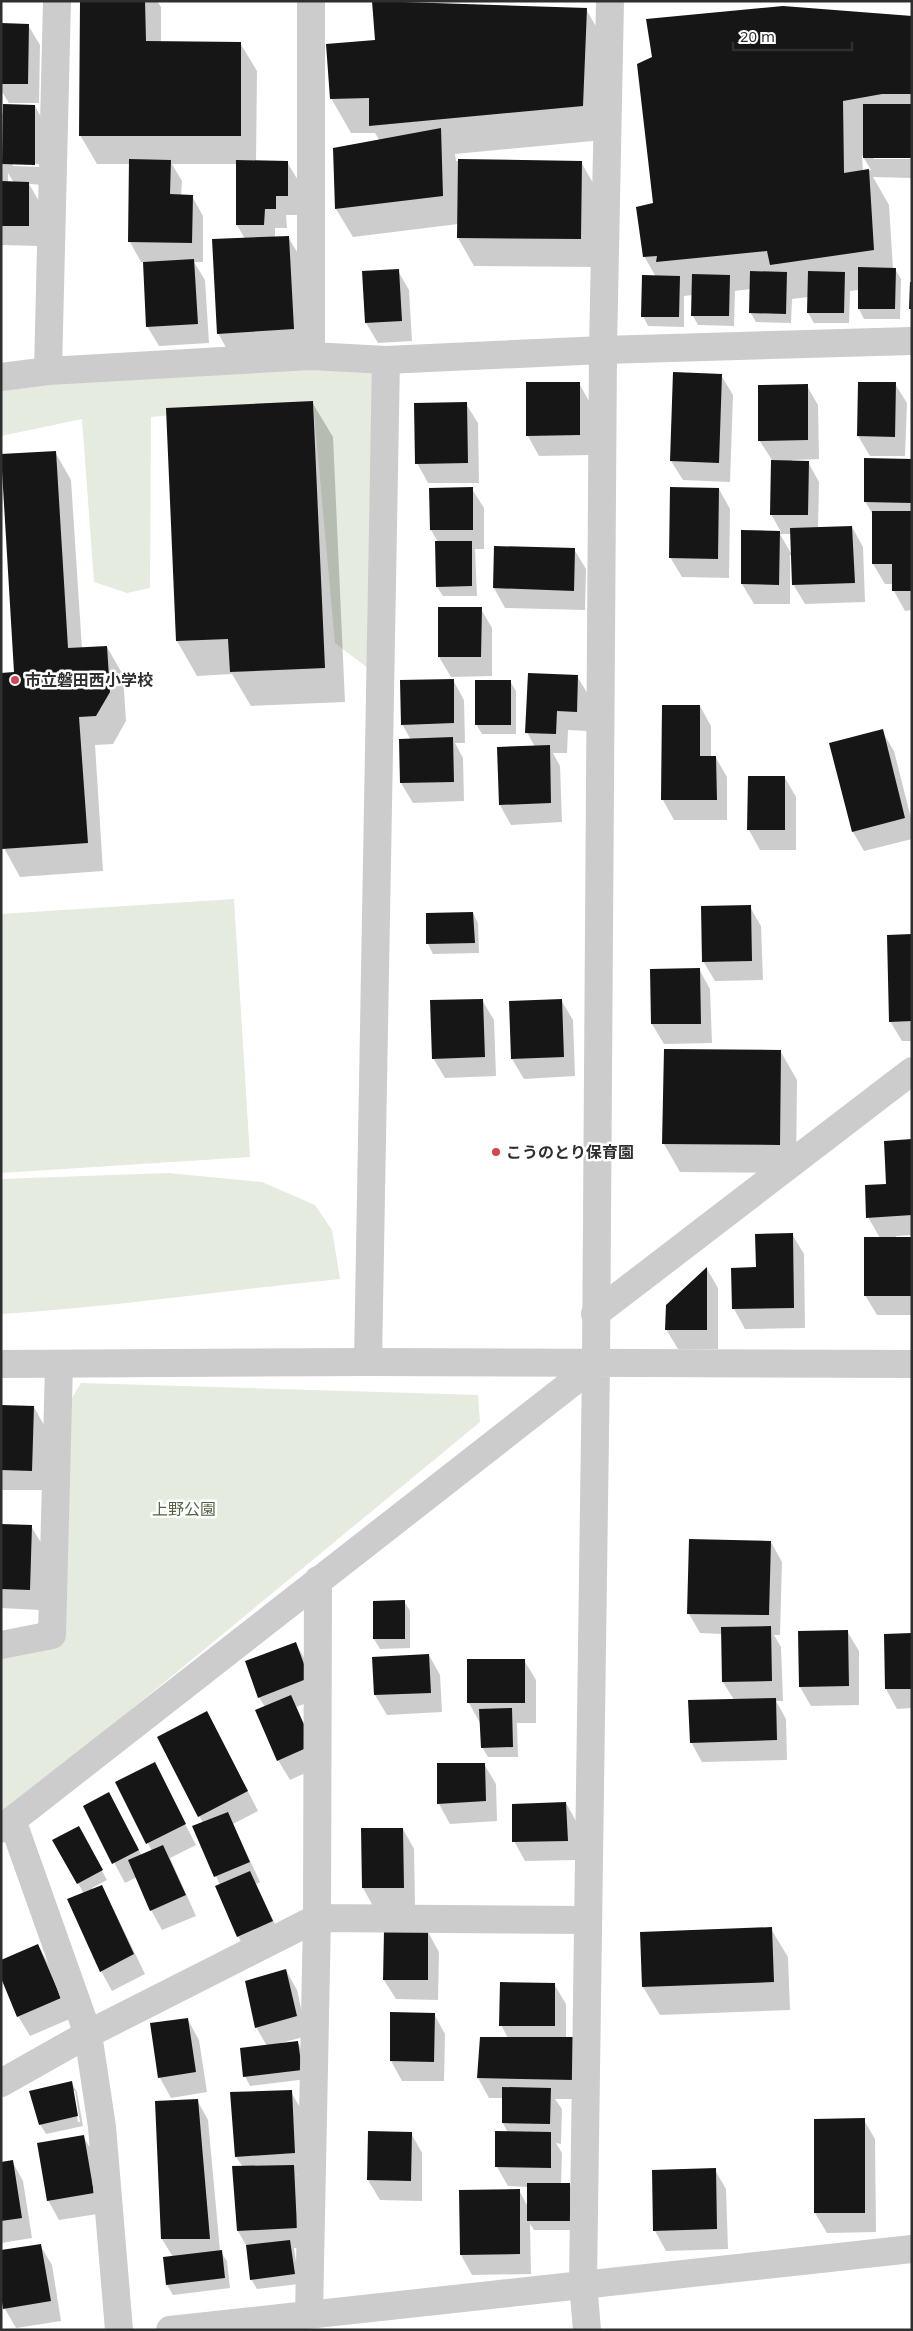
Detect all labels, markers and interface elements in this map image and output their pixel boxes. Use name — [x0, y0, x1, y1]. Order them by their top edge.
scale bar — [733, 20, 852, 52]
text: 20 m — [740, 26, 775, 46]
place label: 市立磐田西小学校 — [25, 669, 153, 691]
marker: 市立磐田西小学校 — [9, 674, 21, 686]
place label: こうのとり保育園 — [506, 1141, 634, 1163]
marker: こうのとり保育園 — [490, 1146, 502, 1158]
park label: 上野公園 — [152, 1498, 216, 1520]

